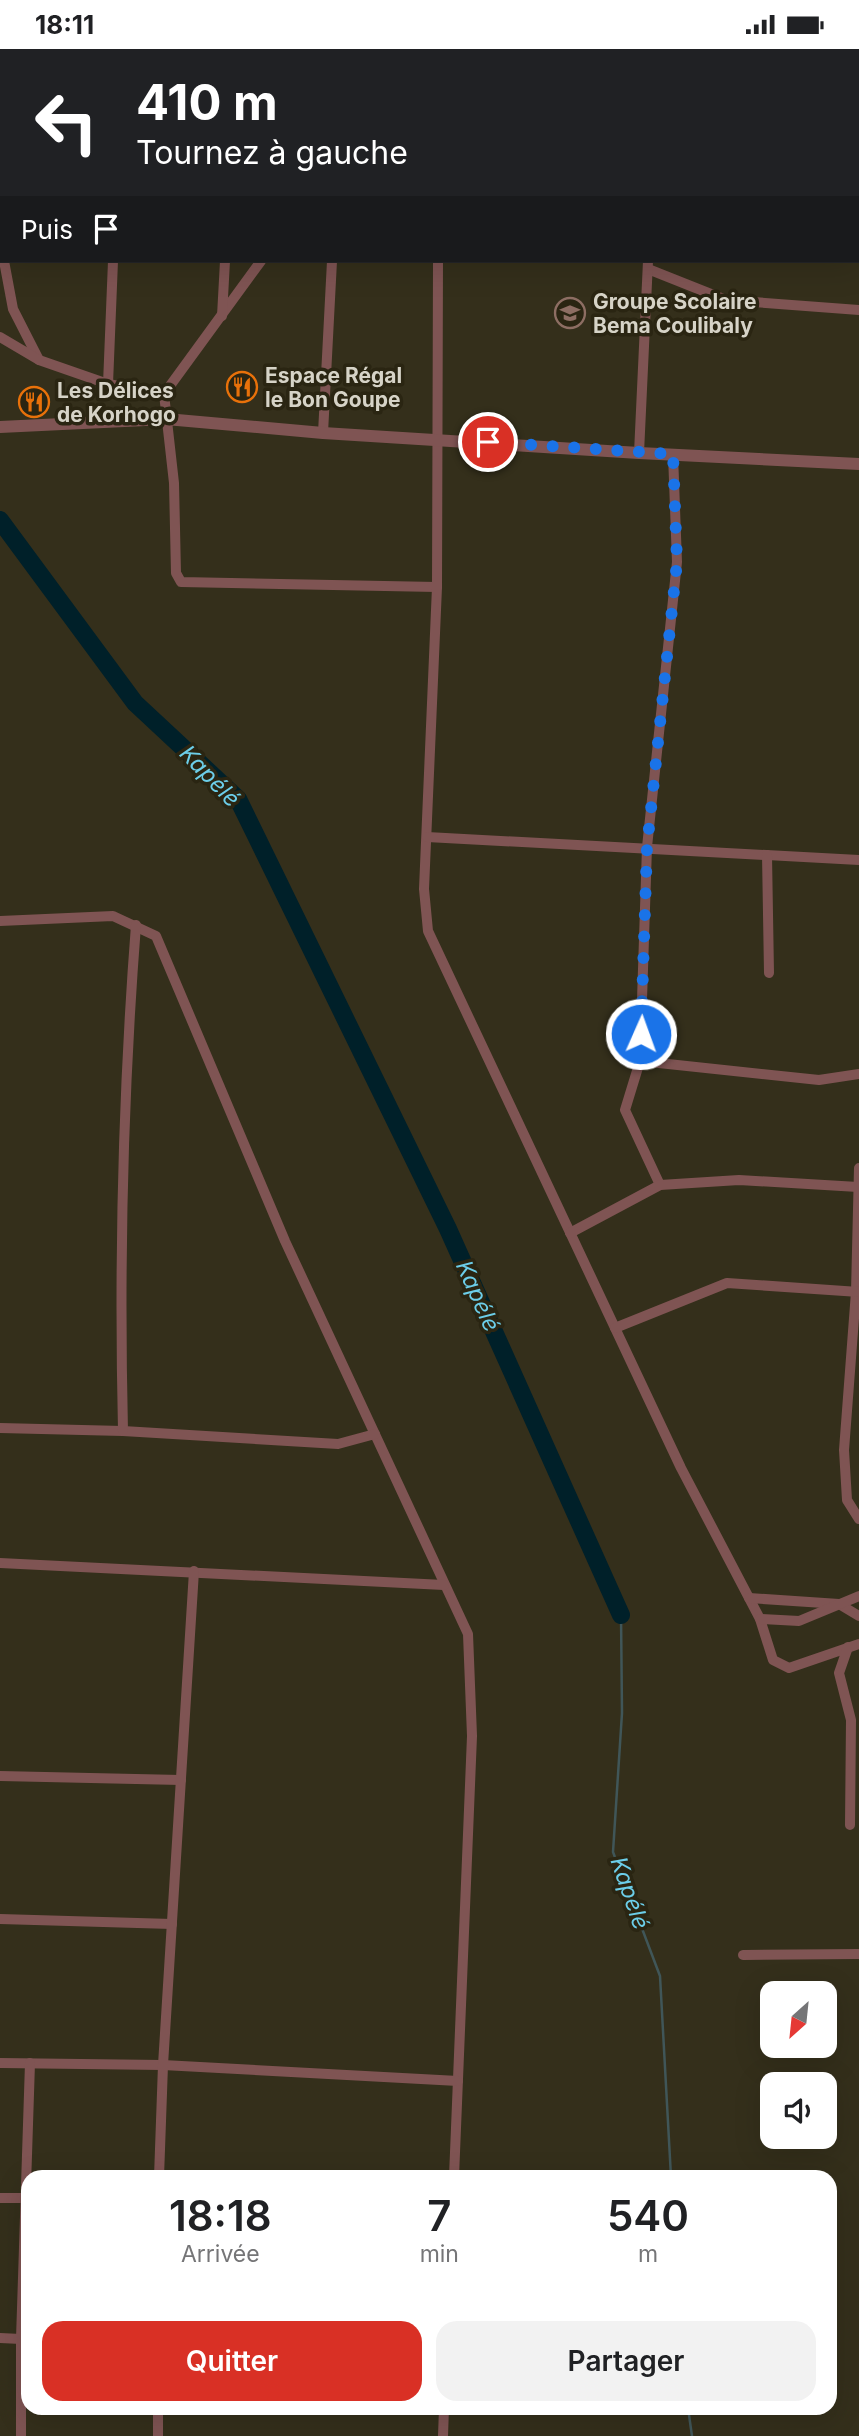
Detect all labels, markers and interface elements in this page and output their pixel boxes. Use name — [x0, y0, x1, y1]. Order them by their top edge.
text: 18:11 — [35, 9, 94, 40]
text: 410 m — [136, 73, 278, 132]
icon: left — [21, 77, 112, 168]
text: Tournez à gauche — [136, 133, 408, 172]
icon: arrive — [87, 210, 125, 248]
text: Puis — [21, 214, 73, 245]
place label: Groupe Scolaire Bema Coulibaly — [593, 289, 757, 338]
school or university icon: Groupe Scolaire Bema Coulibaly — [553, 296, 587, 330]
place label: Espace Régal le Bon Goupe — [265, 363, 402, 412]
restaurant icon: Espace Régal le Bon Goupe — [225, 370, 259, 404]
place label: Les Délices de Korhogo — [57, 378, 176, 427]
restaurant icon: Les Délices de Korhogo — [17, 385, 51, 419]
pin — [458, 412, 518, 472]
icon: arrive — [469, 423, 507, 461]
water label: Kapélé — [174, 739, 246, 813]
position arrow — [604, 997, 678, 1071]
water label: Kapélé — [450, 1256, 506, 1336]
water label: Kapélé — [605, 1853, 655, 1933]
north arrow — [760, 1981, 836, 2058]
map controls — [760, 1981, 837, 2149]
button: sound — [760, 2072, 837, 2149]
text: 18:18 — [169, 2190, 272, 2241]
text: 7 — [427, 2190, 451, 2241]
text: 540 — [607, 2190, 689, 2241]
text: Arrivée — [181, 2240, 260, 2268]
text: min — [420, 2240, 459, 2268]
text: m — [638, 2240, 658, 2268]
button: Quitter — [42, 2321, 422, 2401]
button: Partager — [436, 2321, 816, 2401]

